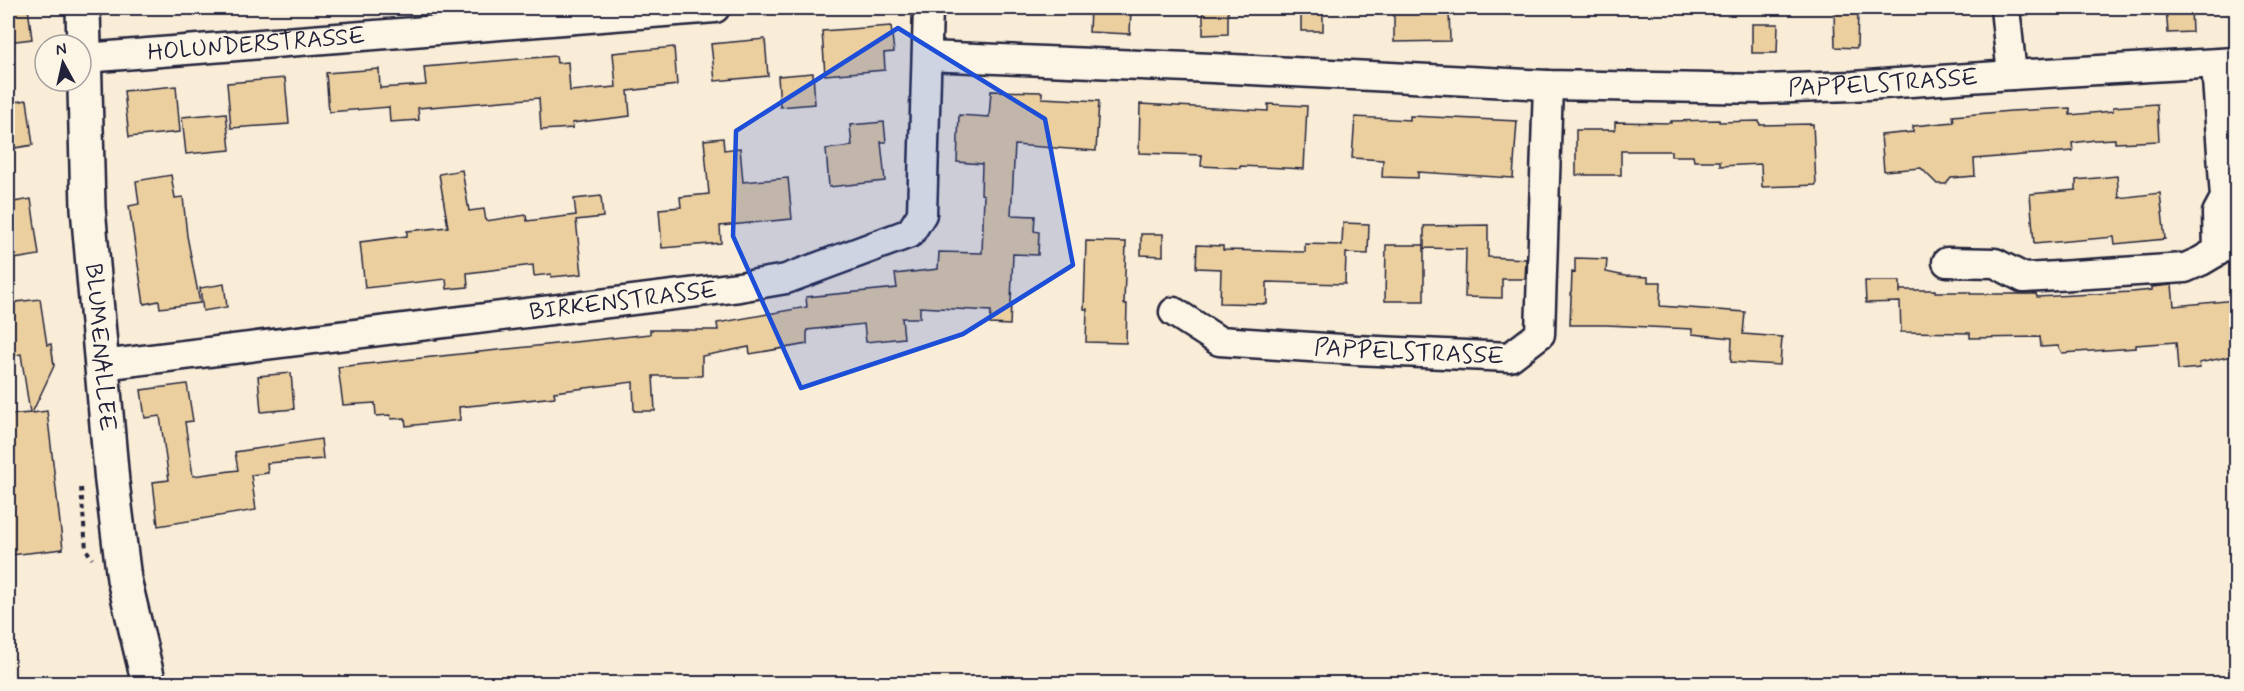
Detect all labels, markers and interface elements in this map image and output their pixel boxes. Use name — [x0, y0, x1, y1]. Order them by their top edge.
street label: HOLUNDERSTRASSE — [146, 20, 366, 68]
north arrow — [33, 33, 93, 93]
text: N — [54, 38, 68, 61]
street label: PAPPELSTRASSE — [1788, 62, 1979, 104]
street label: BLUMENALLEE — [77, 262, 123, 433]
street label: BIRKENSTRASSE — [527, 274, 719, 328]
street label: PAPPELSTRASSE — [1313, 332, 1505, 372]

